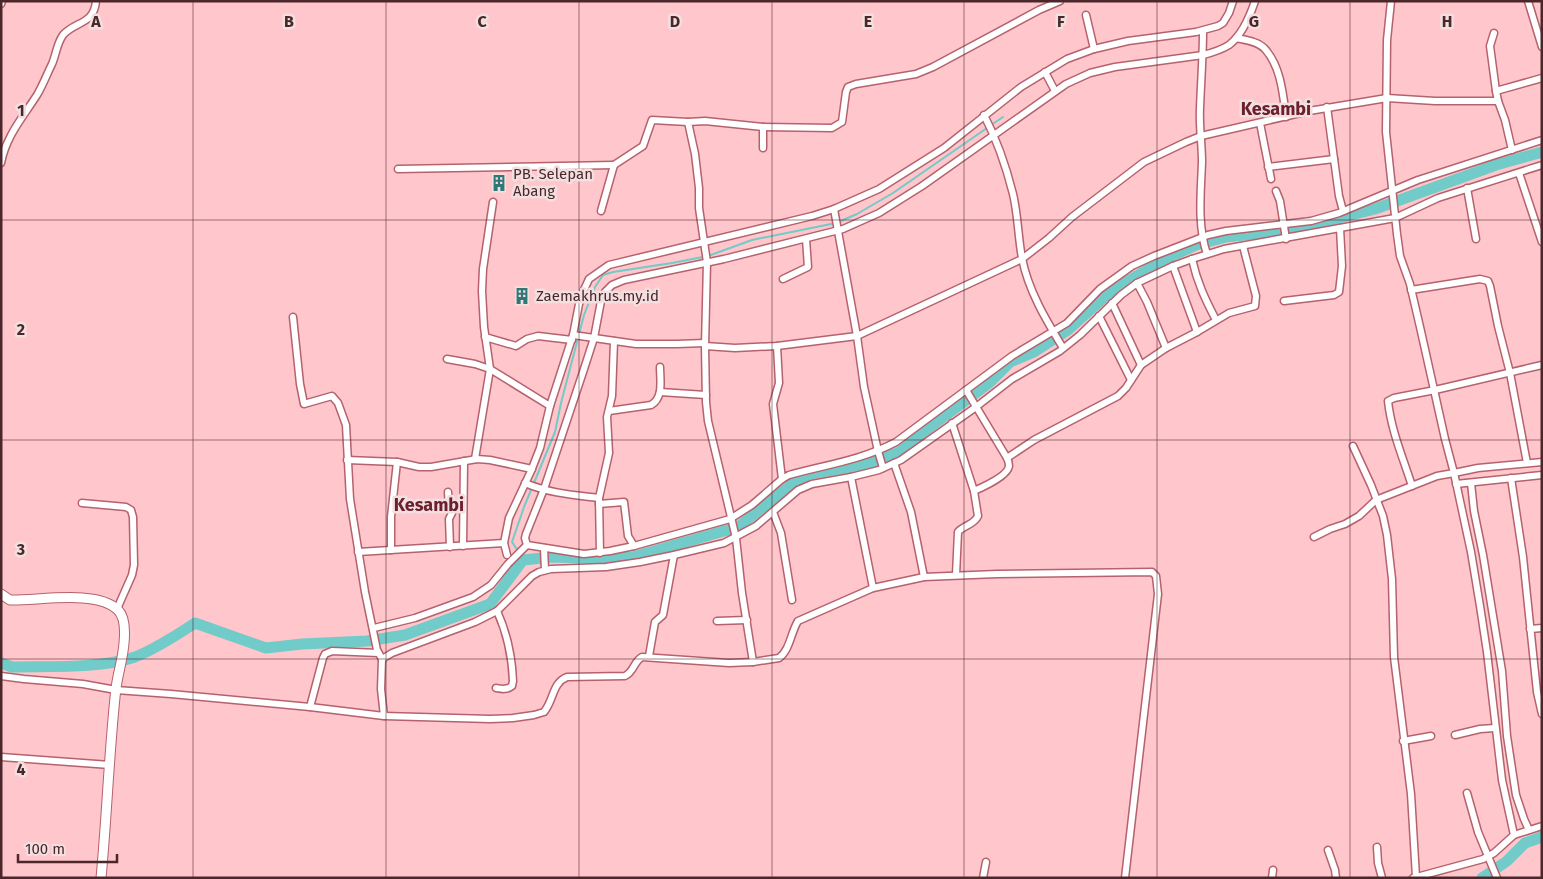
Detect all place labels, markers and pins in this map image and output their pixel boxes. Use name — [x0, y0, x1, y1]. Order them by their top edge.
place label: PB. Selepan Abang — [513, 165, 593, 200]
building icon: PB. Selepan Abang — [489, 173, 509, 193]
building icon: Zaemakhrus.my.id — [512, 286, 532, 306]
place label: Zaemakhrus.my.id — [536, 287, 659, 305]

